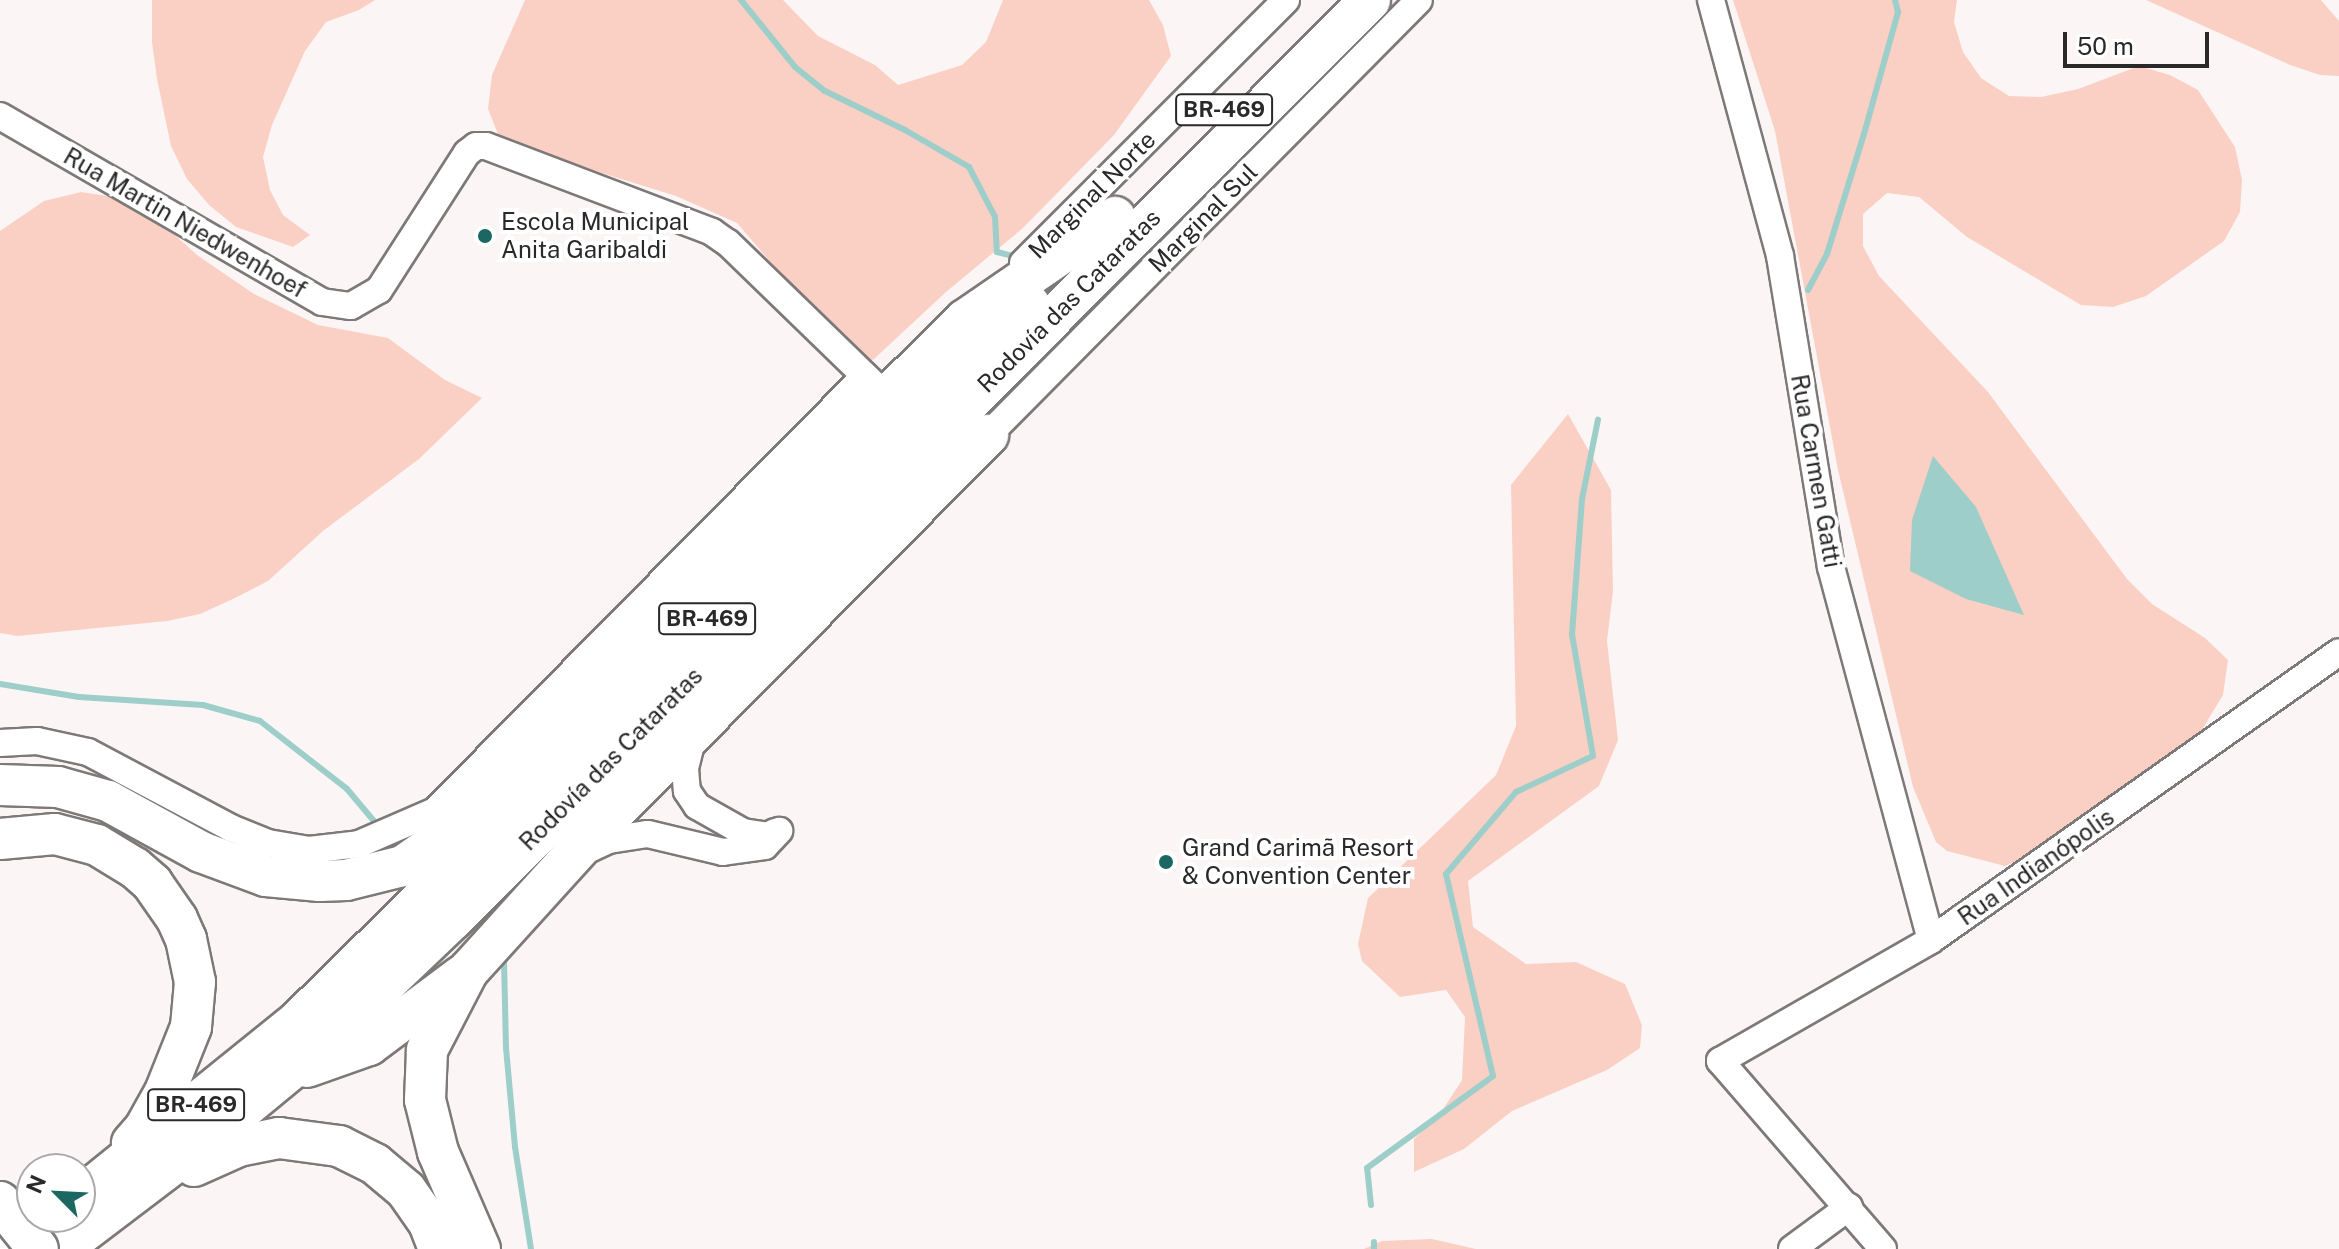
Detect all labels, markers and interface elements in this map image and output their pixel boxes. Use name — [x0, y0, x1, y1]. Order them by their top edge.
scale bar — [2067, 16, 2213, 66]
text: 50 m — [2077, 32, 2134, 60]
road number: BR-469 — [1174, 92, 1274, 128]
street label: Marginal Norte — [1022, 125, 1162, 265]
street label: Rua Martin Niedwenhoef — [58, 142, 312, 304]
street label: Marginal Sul — [1143, 158, 1263, 278]
street label: Rodovía das Cataratas — [971, 203, 1167, 399]
place label: Escola Municipal Anita Garibaldi — [501, 208, 689, 264]
marker: Escola Municipal Anita Garibaldi — [476, 227, 494, 245]
street label: Rua Carmen Gatti — [1785, 372, 1847, 570]
road number: BR-469 — [657, 601, 757, 637]
street label: Rodovía das Cataratas — [513, 661, 709, 857]
street label: Rua Indianópolis — [1952, 802, 2120, 932]
place label: Grand Carimã Resort & Convention Center — [1182, 834, 1414, 890]
marker: Grand Carimã Resort & Convention Center — [1157, 853, 1175, 871]
road number: BR-469 — [146, 1087, 246, 1123]
north arrow — [16, 1153, 96, 1233]
text: N — [21, 1171, 51, 1197]

